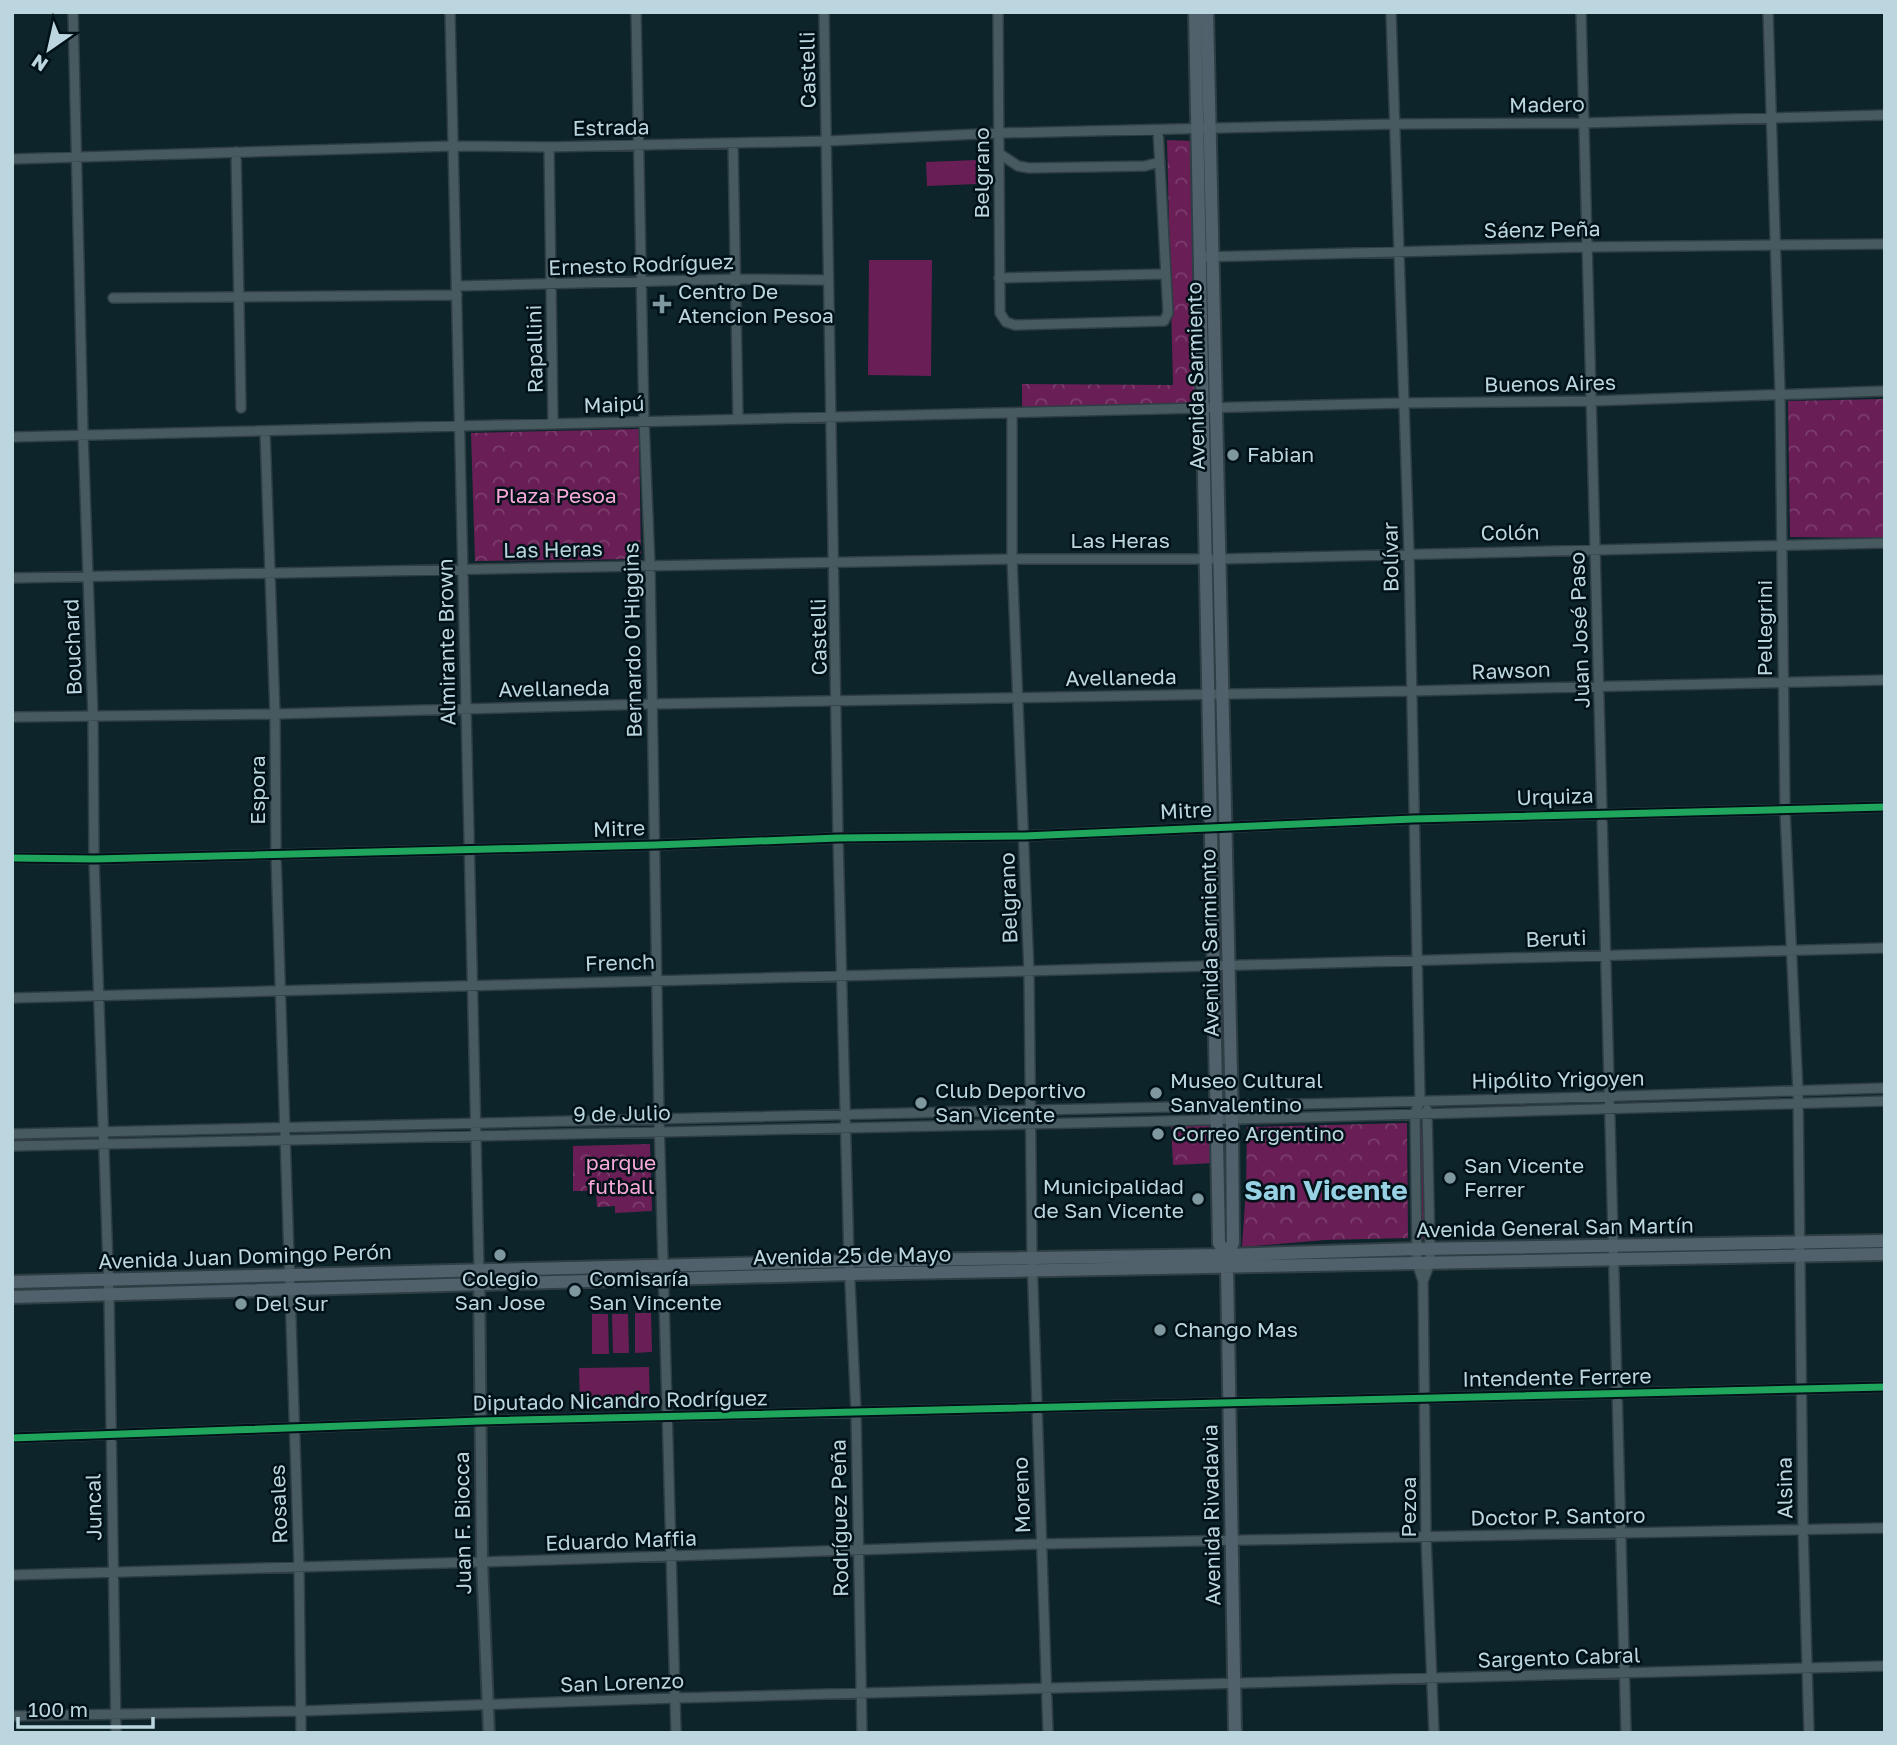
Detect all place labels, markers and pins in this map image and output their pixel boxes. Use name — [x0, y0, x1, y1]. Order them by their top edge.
place label: Centro De Atencion Pesoa — [678, 278, 834, 328]
marker: Centro De Atencion Pesoa — [652, 294, 672, 314]
place label: Fabian — [1247, 441, 1314, 467]
marker: Fabian — [1225, 447, 1241, 463]
place label: Museo Cultural Sanvalentino — [1170, 1067, 1323, 1117]
place label: Club Deportivo San Vicente — [935, 1077, 1086, 1127]
marker: Museo Cultural Sanvalentino — [1148, 1085, 1164, 1101]
marker: Club Deportivo San Vicente — [913, 1095, 929, 1111]
place label: Correo Argentino — [1172, 1120, 1344, 1146]
marker: Correo Argentino — [1150, 1126, 1166, 1142]
place label: San Vicente Ferrer — [1464, 1152, 1584, 1202]
marker: San Vicente Ferrer — [1442, 1170, 1458, 1186]
place label: Municipalidad de San Vicente — [1034, 1173, 1184, 1223]
marker: Municipalidad de San Vicente — [1190, 1191, 1206, 1207]
marker: Colegio San Jose — [492, 1247, 508, 1263]
place label: Colegio San Jose — [454, 1265, 546, 1315]
place label: Comisaría San Vincente — [589, 1265, 722, 1315]
marker: Comisaría San Vincente — [567, 1283, 583, 1299]
place label: Del Sur — [255, 1290, 328, 1316]
marker: Del Sur — [233, 1296, 249, 1312]
place label: Chango Mas — [1174, 1316, 1298, 1342]
marker: Chango Mas — [1152, 1322, 1168, 1338]

